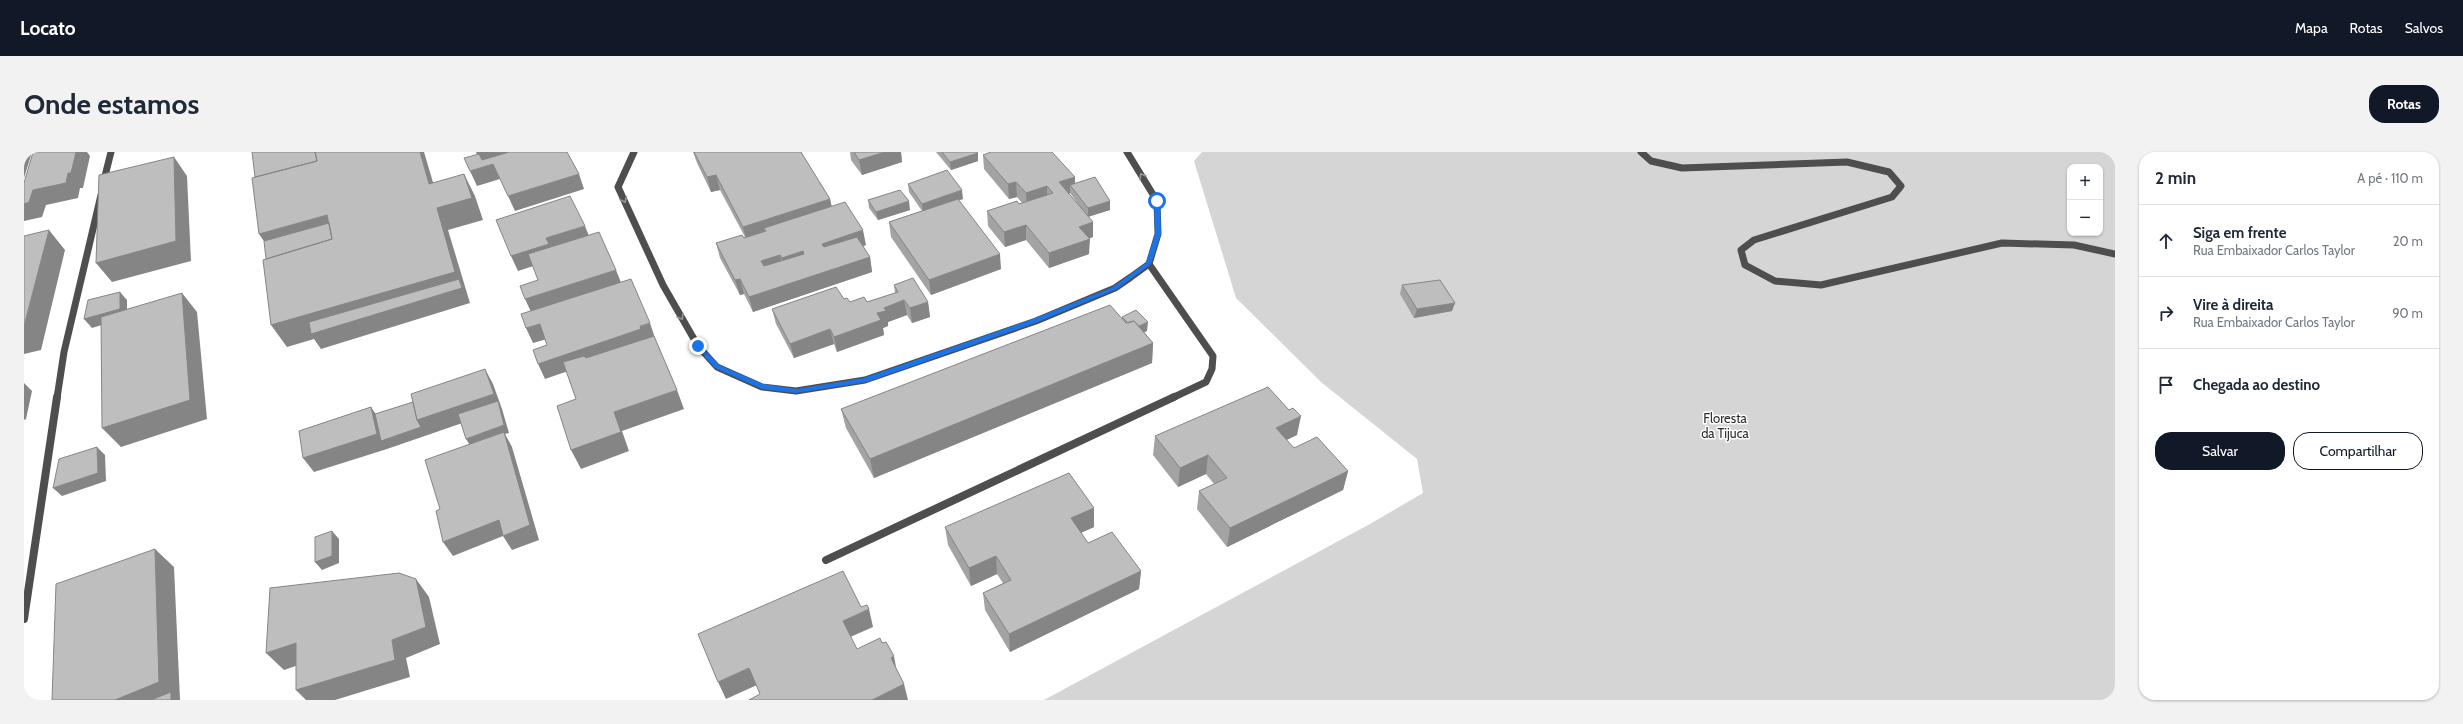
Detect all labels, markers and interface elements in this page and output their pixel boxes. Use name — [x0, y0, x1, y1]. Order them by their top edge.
text: Locato — [20, 17, 76, 40]
text: Mapa — [2295, 19, 2328, 37]
text: Rotas — [2350, 19, 2383, 37]
text: Salvos — [2405, 19, 2443, 37]
button: Rotas — [2369, 85, 2439, 123]
text: Onde estamos — [24, 87, 199, 121]
map controls — [2067, 164, 2103, 236]
button: + — [2067, 164, 2103, 200]
text: 2 min — [2155, 168, 2196, 188]
text: A pé · 110 m — [2357, 170, 2423, 186]
one-way arrow — [1139, 173, 1146, 180]
route start — [1148, 192, 1166, 210]
one-way arrow — [619, 196, 627, 203]
button: − — [2067, 200, 2103, 236]
text: Siga em frente — [2193, 224, 2286, 242]
icon: ahead — [2155, 230, 2177, 252]
text: 20 m — [2393, 233, 2423, 249]
text: Rua Embaixador Carlos Taylor — [2193, 242, 2355, 258]
text: Vire à direita — [2193, 296, 2274, 314]
icon: right — [2155, 302, 2177, 324]
text: 90 m — [2392, 305, 2423, 321]
one-way arrow — [677, 313, 684, 320]
text: Rua Embaixador Carlos Taylor — [2193, 314, 2355, 330]
route end — [689, 337, 707, 355]
icon: arrive — [2155, 374, 2177, 396]
text: Chegada ao destino — [2193, 376, 2320, 394]
park label: Floresta da Tijuca — [1701, 410, 1750, 442]
button: Salvar — [2155, 432, 2285, 470]
button: Compartilhar — [2293, 432, 2423, 470]

